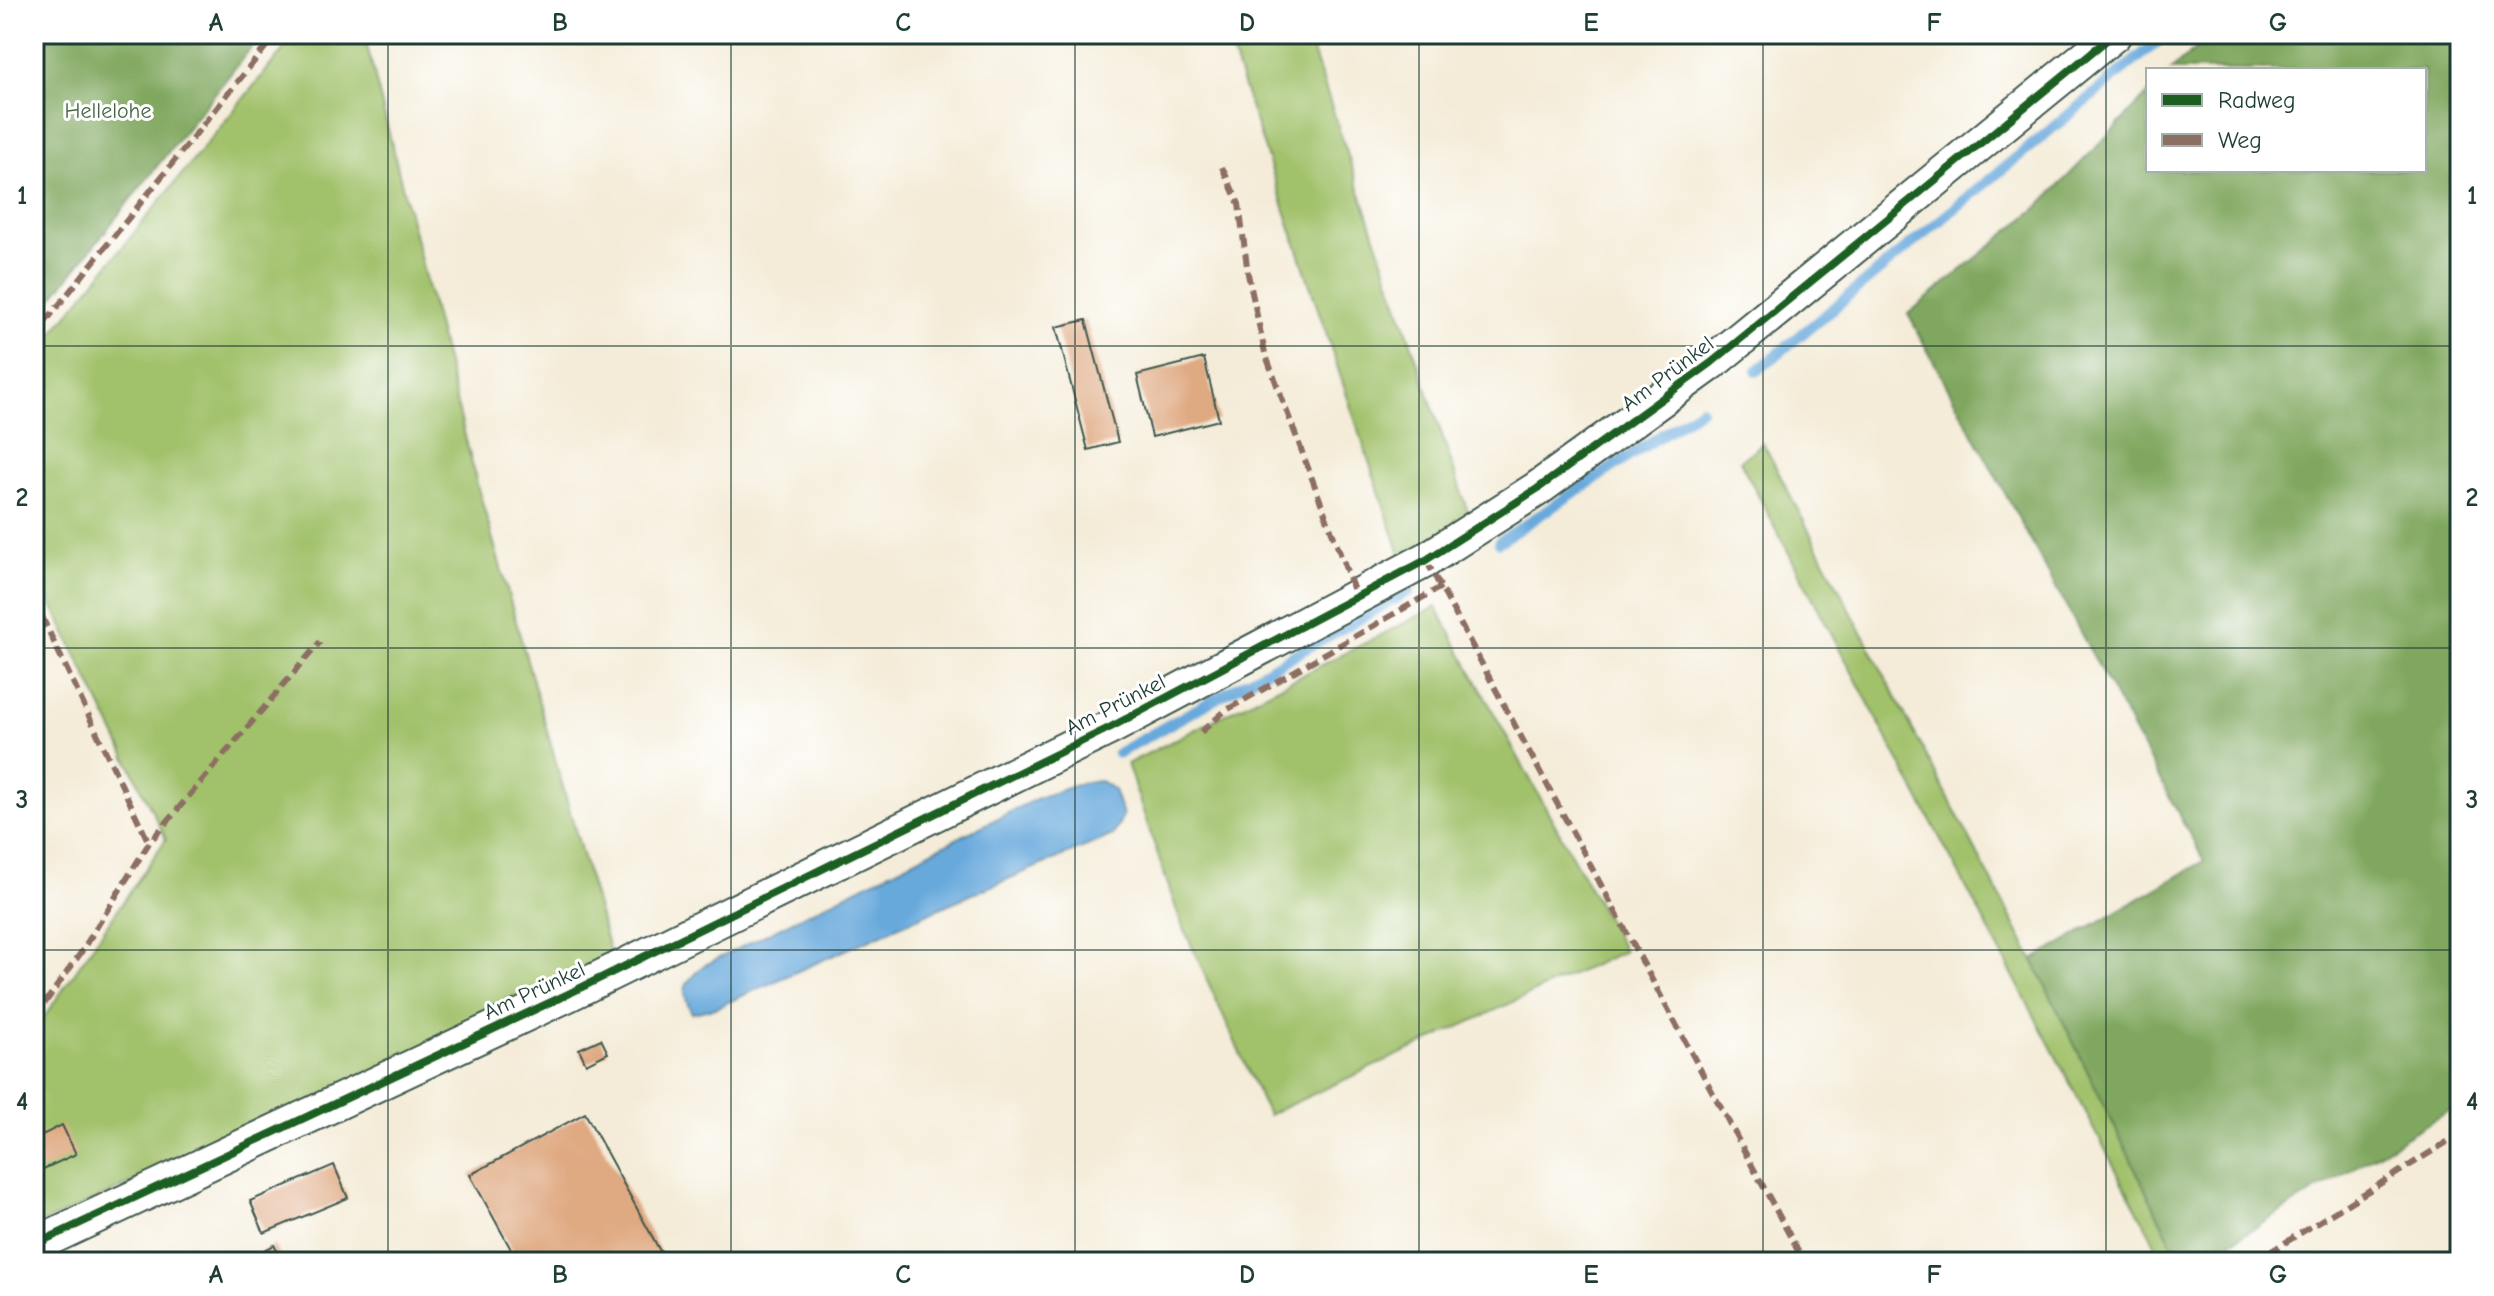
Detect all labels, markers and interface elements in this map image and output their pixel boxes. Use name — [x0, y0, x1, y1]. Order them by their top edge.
text: A — [209, 8, 224, 38]
text: B — [552, 8, 568, 38]
text: C — [895, 8, 911, 38]
text: D — [1239, 8, 1255, 38]
text: E — [1583, 8, 1599, 38]
text: F — [1926, 8, 1942, 38]
text: G — [2269, 8, 2287, 38]
legend — [2146, 68, 2426, 172]
text: Radweg — [2218, 86, 2296, 114]
park label: Hellelohe — [65, 98, 151, 124]
text: Weg — [2218, 126, 2262, 154]
text: 1 — [17, 181, 27, 211]
text: 1 — [2467, 181, 2477, 211]
street label: Am Prünkel — [1616, 331, 1719, 417]
text: 2 — [16, 483, 28, 513]
text: 2 — [2466, 483, 2478, 513]
street label: Am Prünkel — [1061, 669, 1170, 741]
text: 3 — [16, 785, 28, 815]
text: 3 — [2466, 785, 2478, 815]
street label: Am Prünkel — [480, 956, 589, 1026]
text: 4 — [16, 1087, 28, 1117]
text: 4 — [2466, 1087, 2478, 1117]
text: A — [209, 1260, 224, 1290]
text: B — [552, 1260, 568, 1290]
text: C — [895, 1260, 911, 1290]
text: D — [1239, 1260, 1255, 1290]
text: E — [1583, 1260, 1599, 1290]
text: F — [1926, 1260, 1942, 1290]
text: G — [2269, 1260, 2287, 1290]

